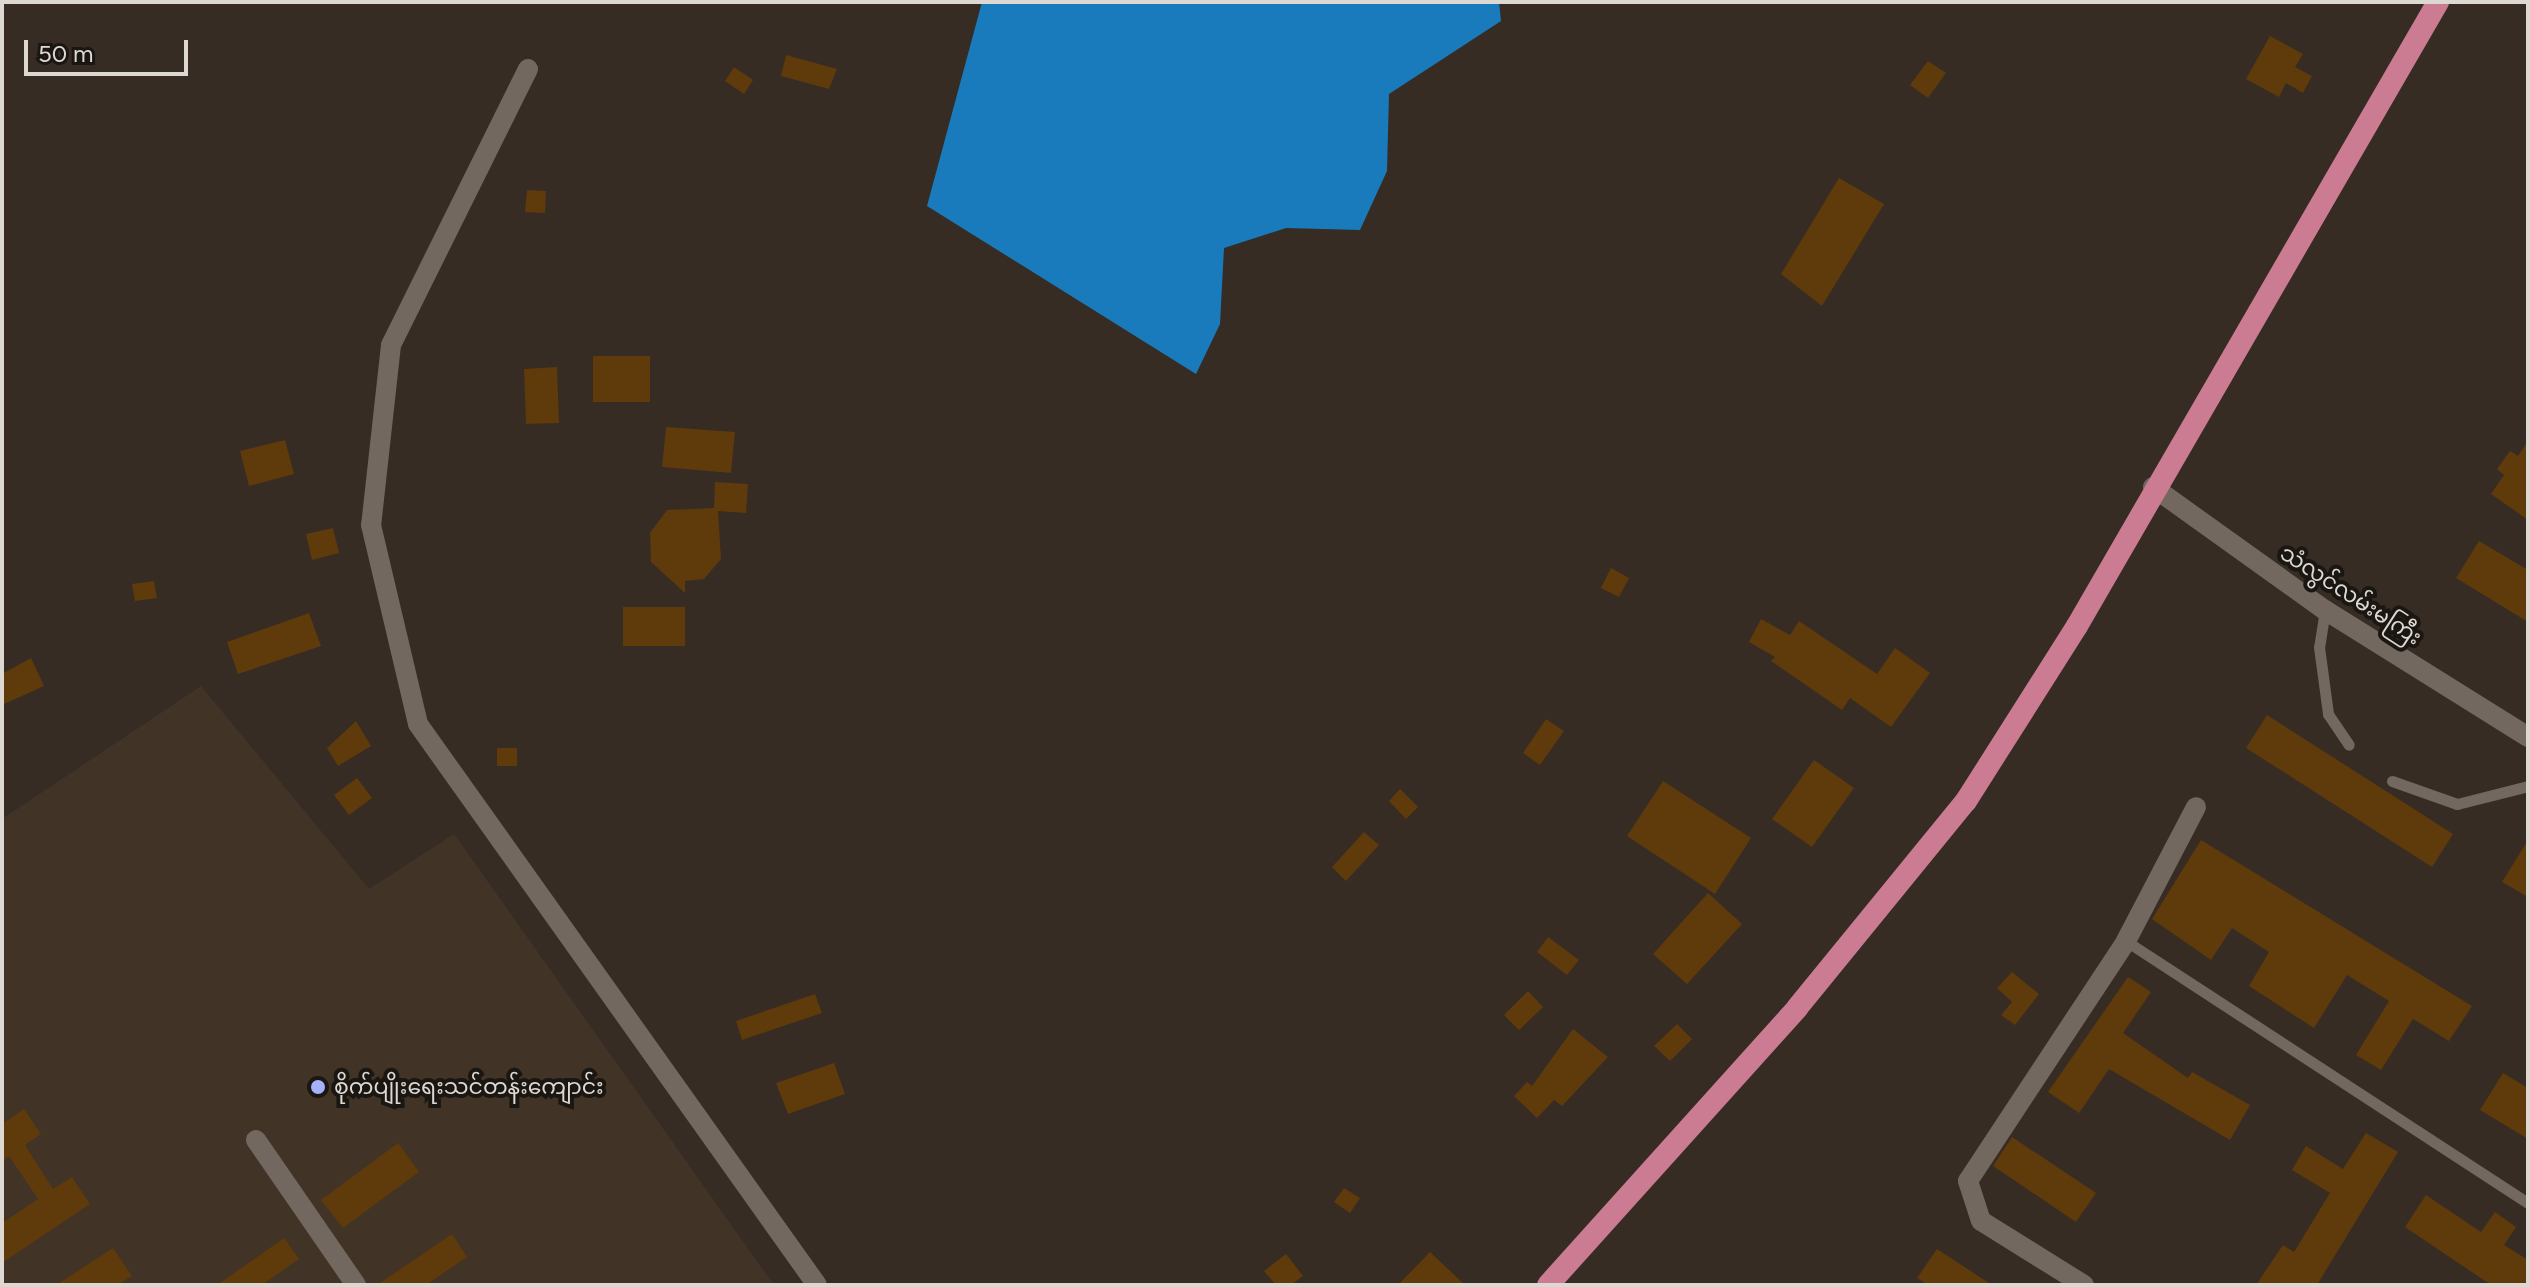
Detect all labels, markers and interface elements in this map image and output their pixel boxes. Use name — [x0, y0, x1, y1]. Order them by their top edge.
scale bar — [28, 24, 192, 74]
text: 50 m — [38, 39, 94, 68]
street label: သံလွင်လမ်းမကြီး — [2275, 539, 2427, 651]
place label: စိုက်ပျိုးရေးသင်တန်းကျောင်း — [334, 1074, 604, 1100]
marker: စိုက်ပျိုးရေးသင်တန်းကျောင်း — [309, 1078, 327, 1096]

